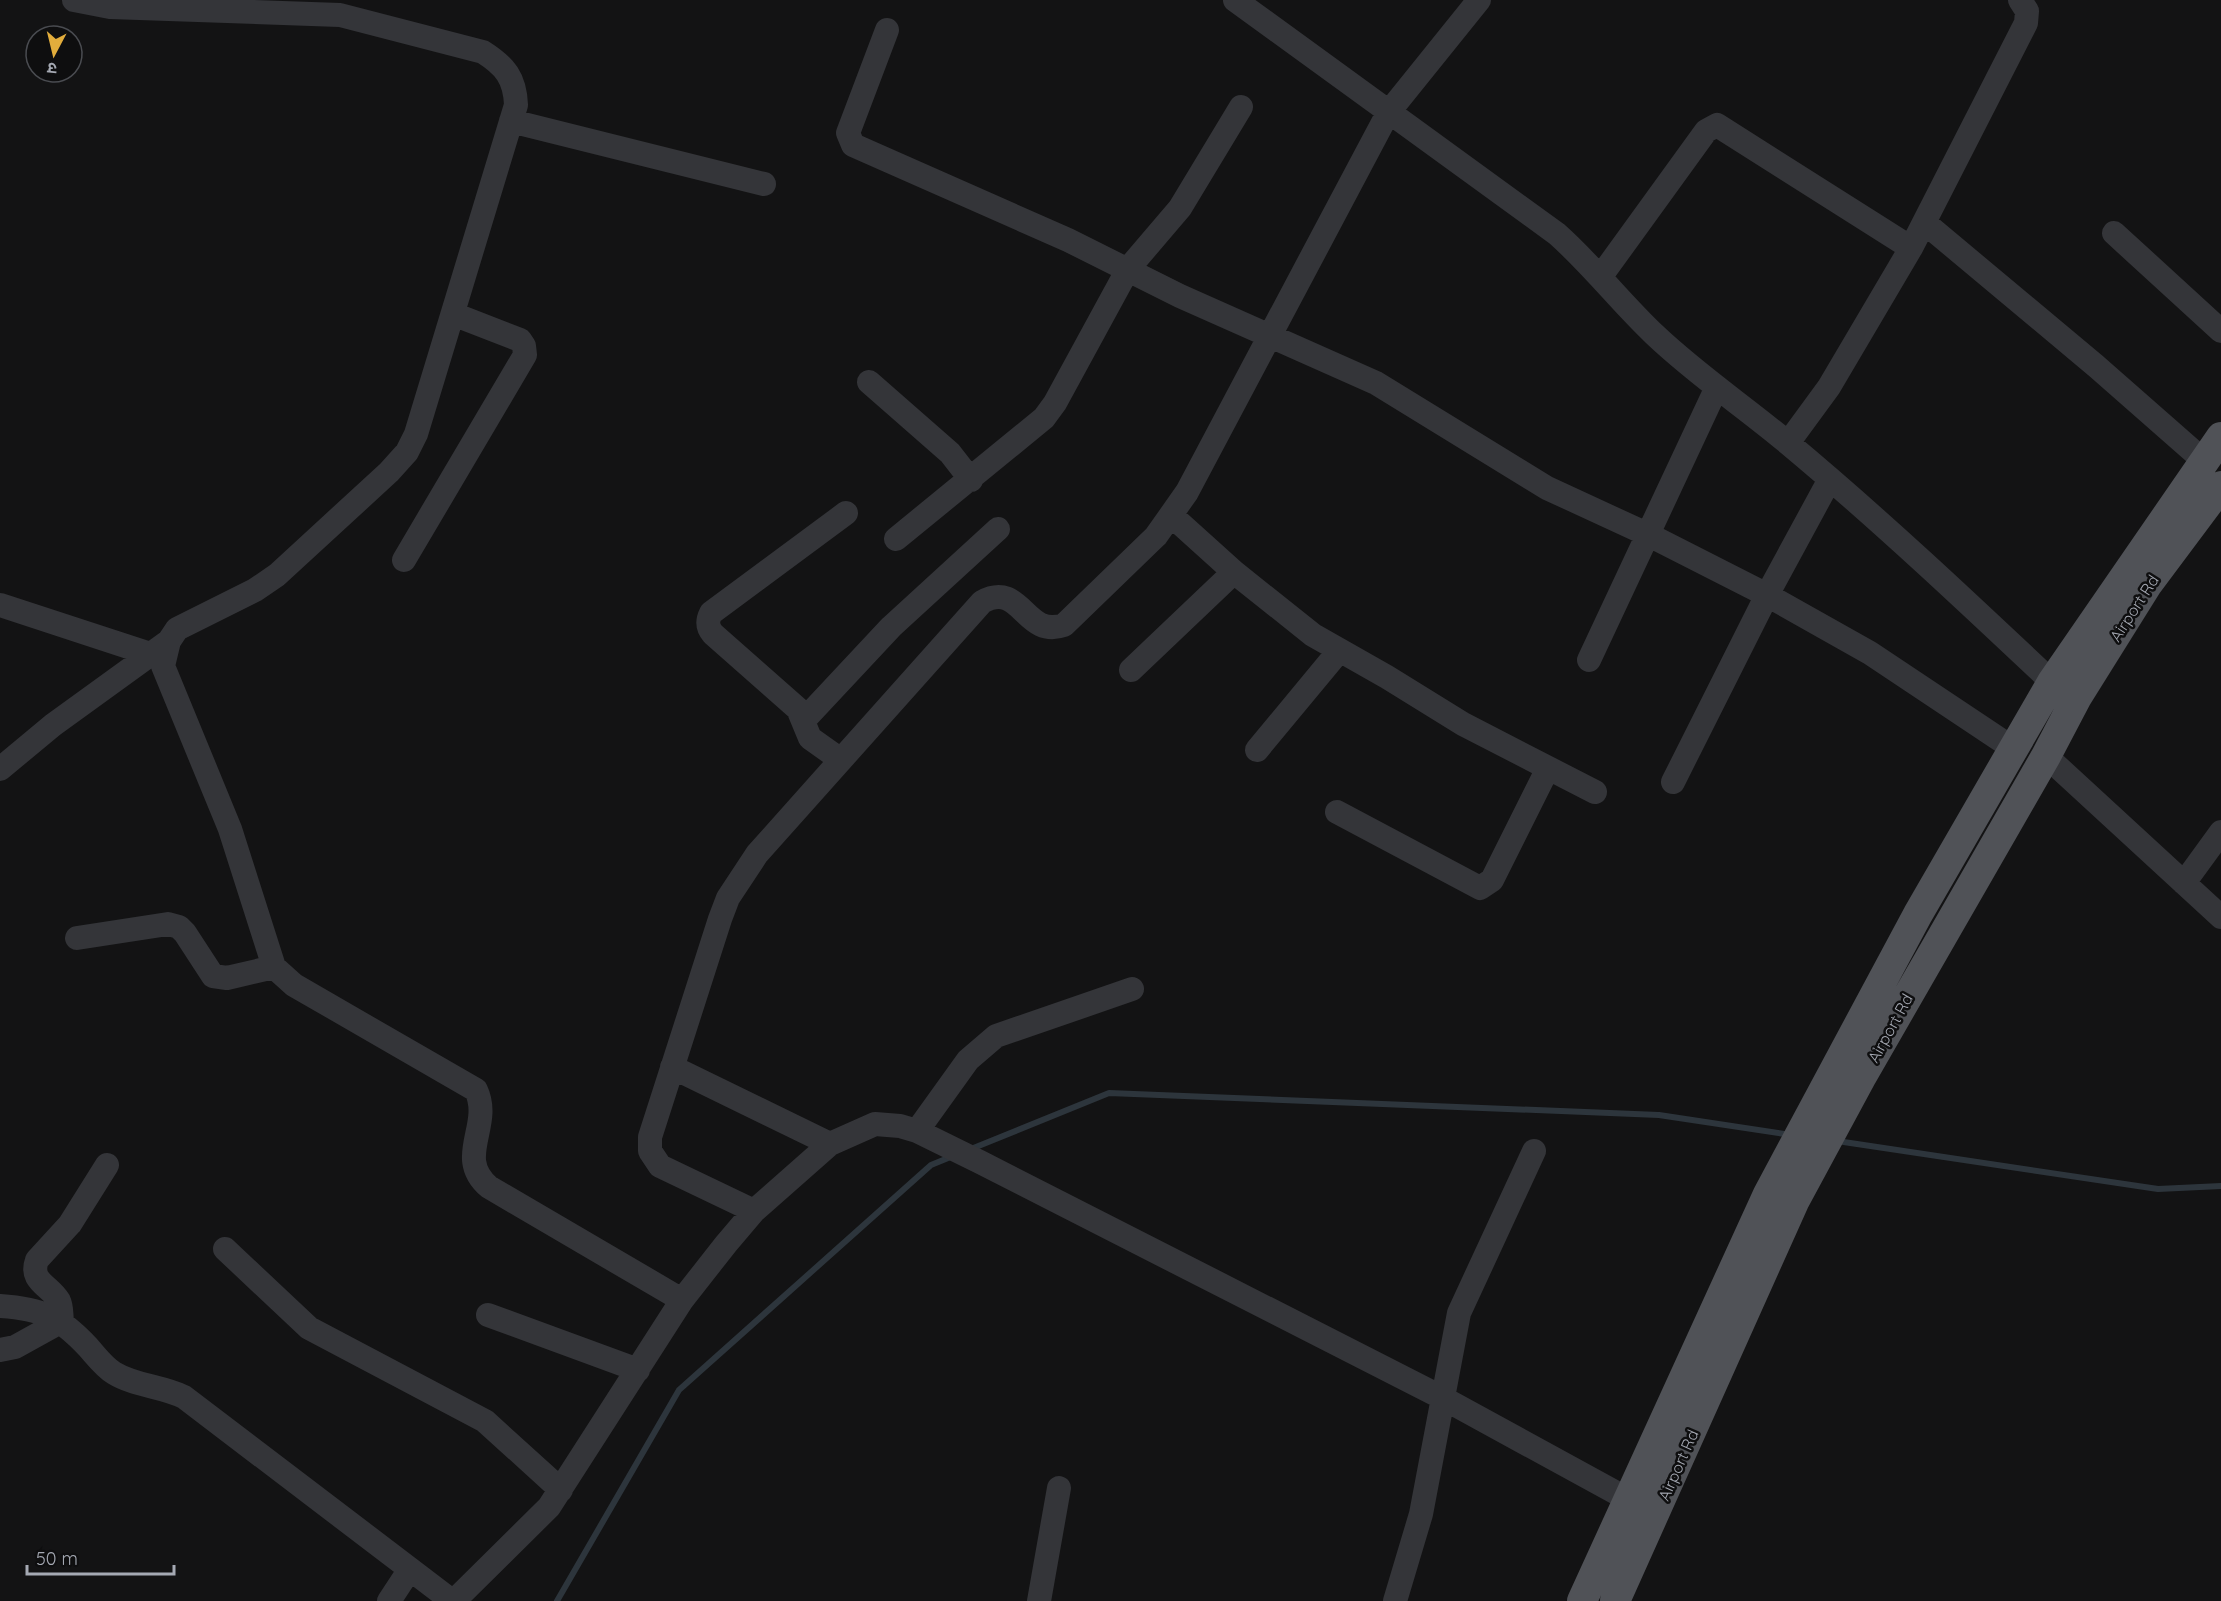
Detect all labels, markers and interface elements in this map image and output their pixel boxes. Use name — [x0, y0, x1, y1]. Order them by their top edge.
north arrow — [24, 24, 84, 84]
text: उ — [46, 58, 58, 79]
street label: Airport Rd — [2105, 571, 2163, 645]
street label: Airport Rd — [1863, 990, 1917, 1066]
street label: Airport Rd — [1653, 1426, 1703, 1504]
scale bar — [27, 1538, 174, 1576]
text: 50 m — [36, 1547, 78, 1570]

